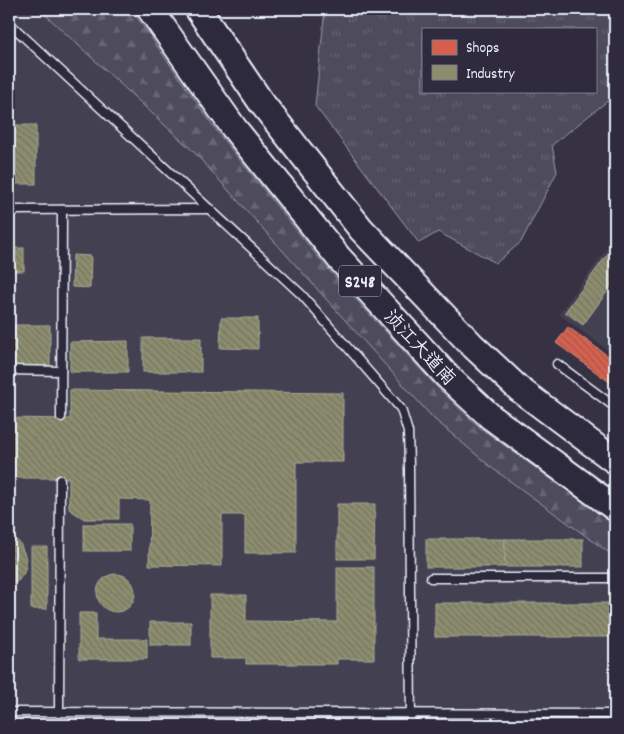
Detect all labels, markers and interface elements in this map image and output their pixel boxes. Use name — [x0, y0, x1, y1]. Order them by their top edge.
legend — [422, 28, 596, 92]
text: Shops — [466, 38, 499, 60]
text: Industry — [466, 64, 515, 86]
road number: S248 — [339, 266, 381, 296]
street label: 浈江大道南 — [376, 305, 461, 393]

